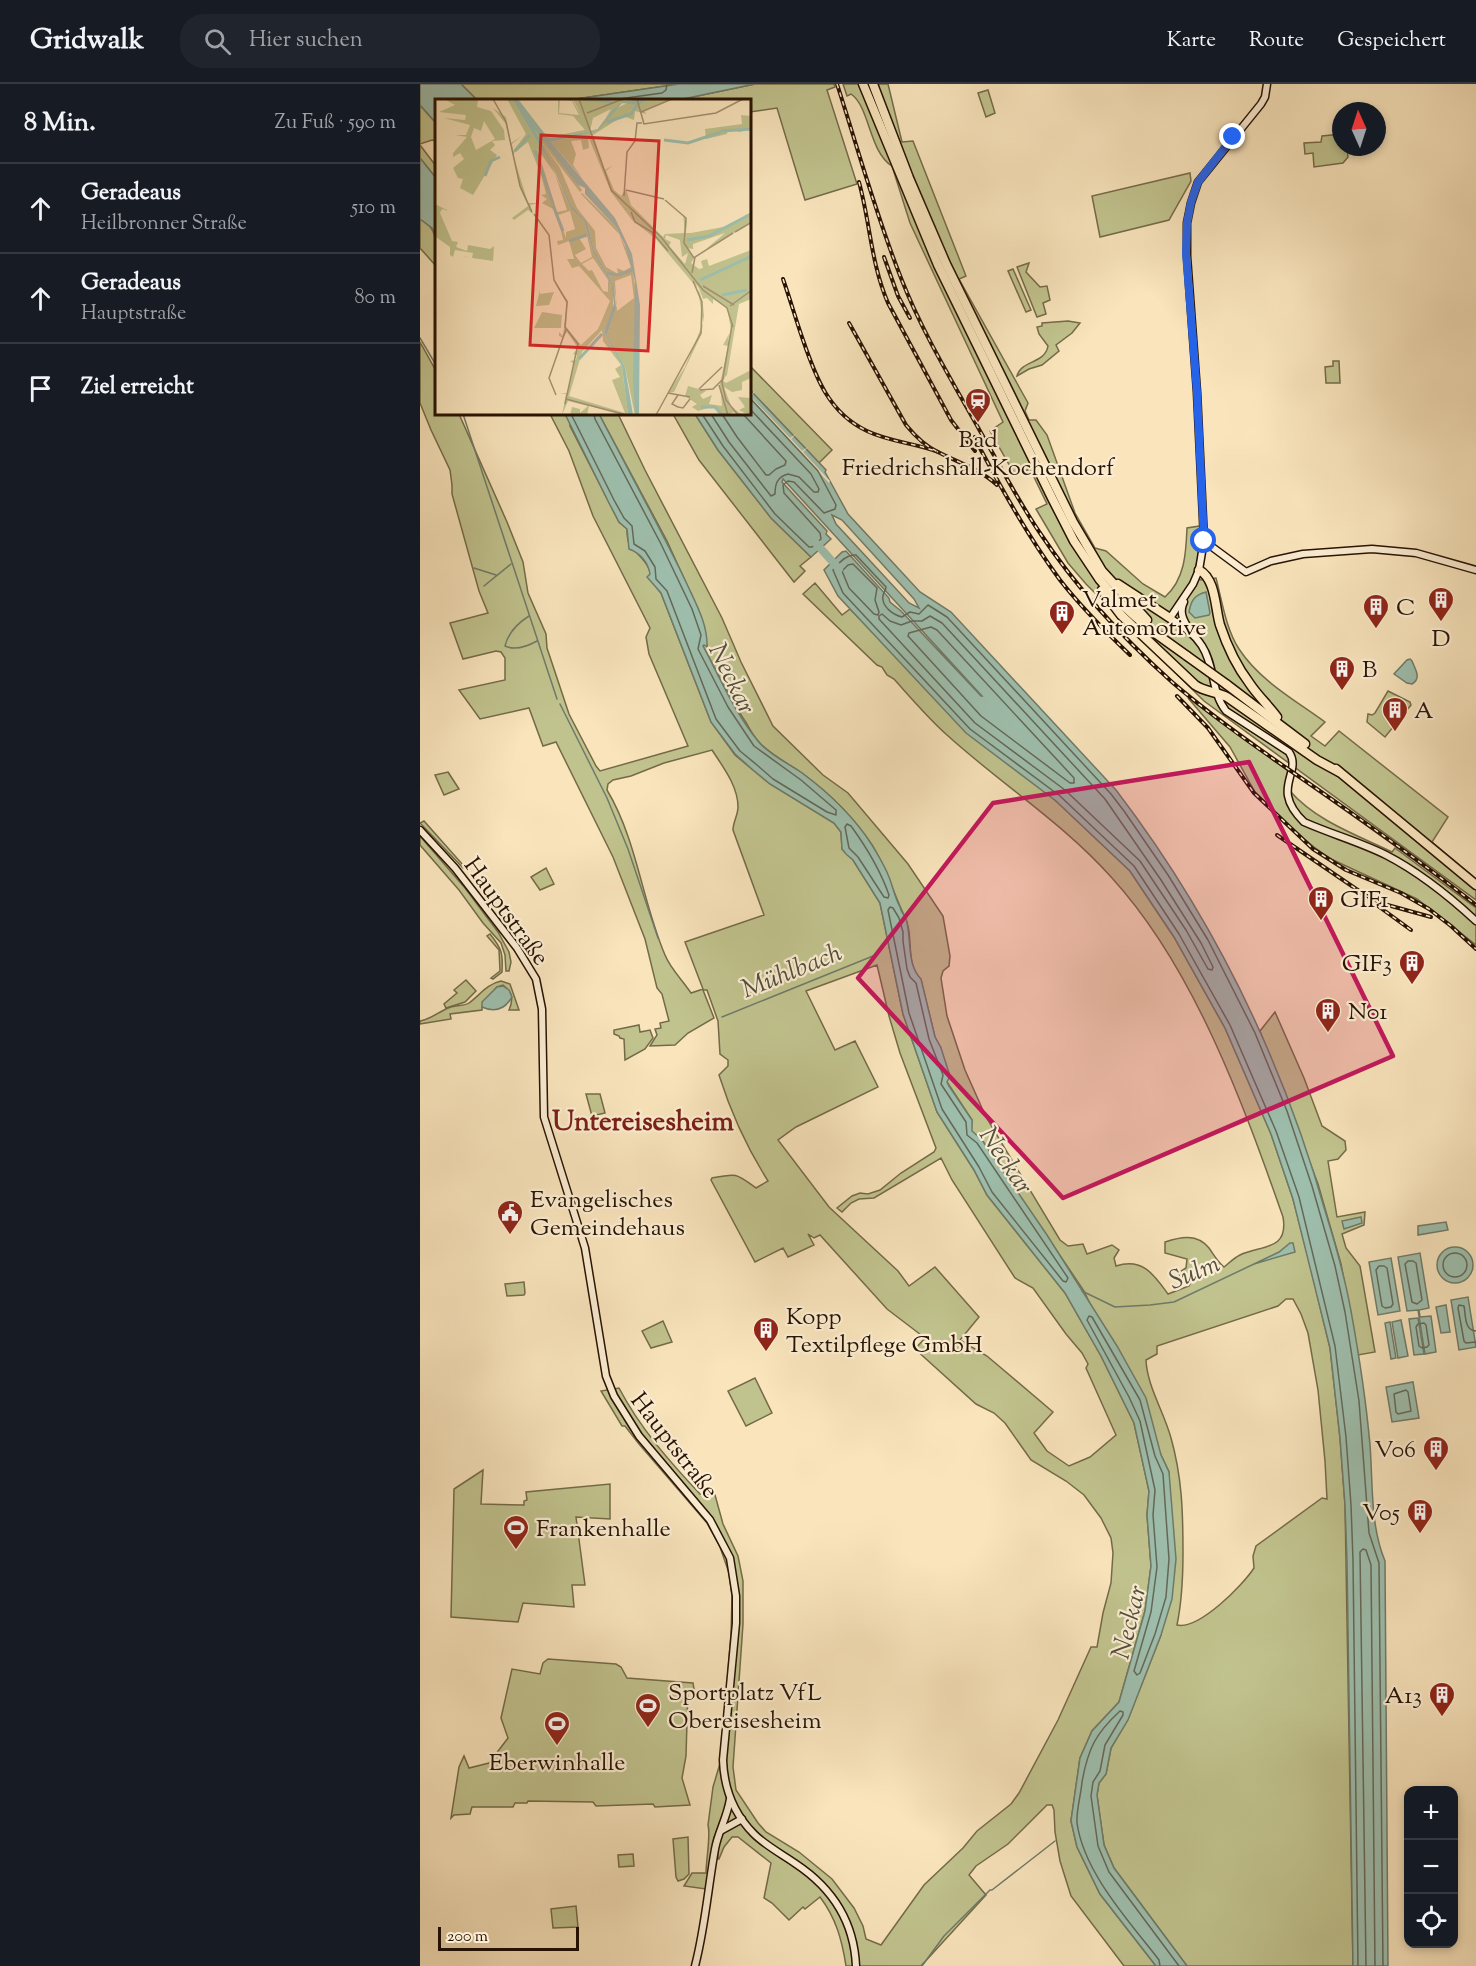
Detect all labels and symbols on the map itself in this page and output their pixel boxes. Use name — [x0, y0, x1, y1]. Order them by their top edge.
inset map — [435, 99, 752, 416]
north arrow — [1332, 102, 1386, 156]
route end — [1219, 123, 1245, 149]
station icon: Bad Friedrichshall-Kochendorf — [963, 386, 993, 424]
place label: Bad Friedrichshall-Kochendorf — [842, 424, 1116, 486]
route start — [1190, 527, 1216, 553]
place label: Valmet Automotive — [1082, 584, 1206, 646]
building icon: D — [1426, 585, 1456, 623]
building icon: C — [1361, 592, 1391, 630]
place label: C — [1396, 592, 1415, 626]
building icon: Valmet Automotive — [1047, 598, 1077, 636]
place label: D — [1431, 623, 1451, 657]
water label: Neckar — [698, 637, 764, 721]
building icon: B — [1327, 654, 1357, 692]
place label: B — [1362, 654, 1377, 688]
building icon: A — [1380, 695, 1410, 733]
place label: A — [1414, 695, 1434, 729]
street label: Hauptstraße — [454, 851, 556, 973]
building icon: GIF1 — [1306, 884, 1336, 922]
place label: GIF1 — [1340, 884, 1389, 918]
water label: Mühlbach — [736, 935, 848, 1009]
place label: GIF3 — [1342, 948, 1392, 982]
building icon: GIF3 — [1397, 948, 1427, 986]
building icon: N01 — [1313, 996, 1343, 1034]
place label: N01 — [1348, 996, 1387, 1030]
district label: Untereisesheim — [552, 1104, 735, 1143]
water label: Neckar — [969, 1120, 1041, 1203]
place label: Evangelisches Gemeindehaus — [530, 1184, 685, 1246]
public building icon: Evangelisches Gemeindehaus — [495, 1198, 525, 1236]
water label: Sulm — [1164, 1246, 1226, 1300]
place label: Kopp Textilpflege GmbH — [786, 1301, 983, 1363]
building icon: Kopp Textilpflege GmbH — [751, 1315, 781, 1353]
street label: Hauptstraße — [621, 1386, 726, 1507]
place label: V06 — [1374, 1434, 1416, 1468]
building icon: V06 — [1421, 1434, 1451, 1472]
place label: V05 — [1362, 1497, 1400, 1531]
building icon: V05 — [1405, 1497, 1435, 1535]
sports icon: Frankenhalle — [501, 1513, 531, 1551]
place label: Frankenhalle — [536, 1513, 671, 1547]
water label: Neckar — [1103, 1582, 1157, 1663]
place label: Sportplatz VfL Obereisesheim — [668, 1677, 822, 1739]
place label: A13 — [1385, 1680, 1422, 1714]
building icon: A13 — [1427, 1680, 1457, 1718]
sports icon: Sportplatz VfL Obereisesheim — [633, 1691, 663, 1729]
sports icon: Eberwinhalle — [542, 1709, 572, 1747]
place label: Eberwinhalle — [489, 1747, 625, 1781]
scale bar — [438, 1924, 579, 1952]

